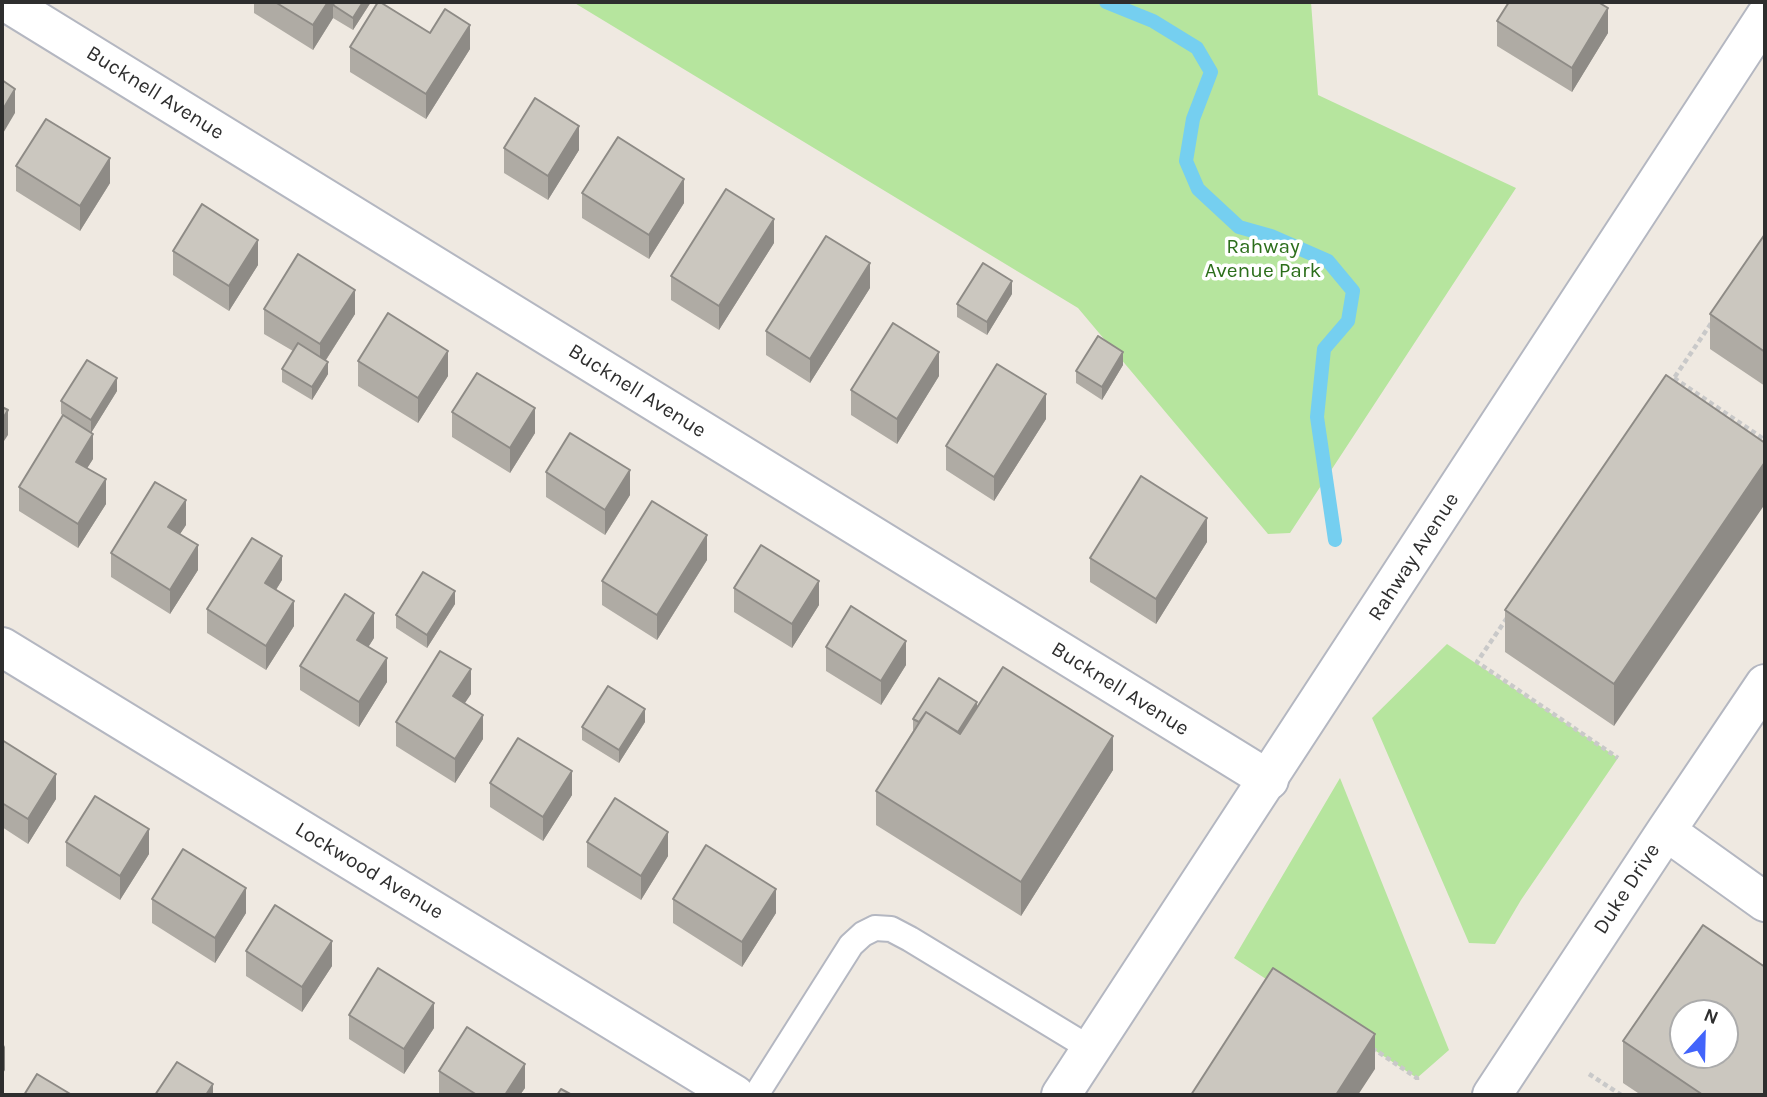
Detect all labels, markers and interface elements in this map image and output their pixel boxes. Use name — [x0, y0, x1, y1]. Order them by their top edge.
street label: Bucknell Avenue — [81, 41, 229, 145]
park label: Rahway Avenue Park — [1205, 234, 1321, 284]
street label: Bucknell Avenue — [563, 339, 711, 443]
street label: Rahway Avenue — [1363, 488, 1465, 626]
street label: Bucknell Avenue — [1046, 637, 1194, 741]
street label: Lockwood Avenue — [290, 817, 448, 925]
street label: Duke Drive — [1588, 839, 1666, 939]
north arrow — [1669, 999, 1739, 1069]
text: N — [1701, 1004, 1722, 1029]

